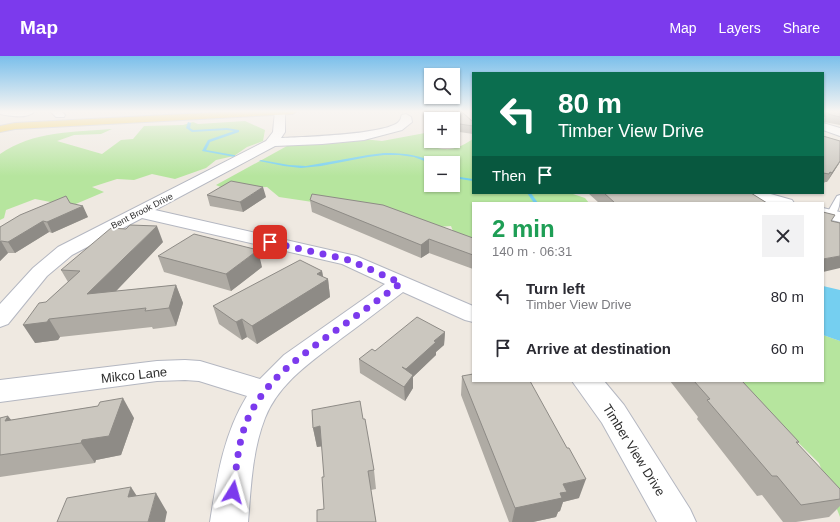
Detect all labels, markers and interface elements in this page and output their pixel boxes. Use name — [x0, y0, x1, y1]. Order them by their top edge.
text: Map — [20, 17, 58, 38]
text: Map — [669, 20, 697, 36]
text: Layers — [719, 20, 761, 36]
text: Share — [783, 20, 820, 36]
map controls — [424, 68, 460, 192]
button: search — [424, 68, 460, 104]
icon: left — [492, 88, 544, 140]
text: 80 m — [558, 88, 622, 119]
button: + — [424, 112, 460, 148]
text: Timber View Drive — [558, 121, 704, 141]
button: − — [424, 156, 460, 192]
icon: arrive — [534, 164, 556, 186]
text: Then — [492, 167, 526, 184]
street label: Bent Brook Drive — [109, 191, 175, 231]
text: 2 min — [492, 215, 555, 242]
button: close — [762, 215, 804, 257]
pin — [253, 225, 287, 259]
icon: arrive — [259, 231, 281, 253]
text: 140 m · 06:31 — [492, 244, 572, 259]
text: Turn left — [526, 280, 585, 297]
icon: left — [492, 285, 514, 307]
text: 80 m — [771, 288, 804, 305]
text: Timber View Drive — [526, 297, 631, 312]
icon: arrive — [492, 337, 514, 359]
text: Arrive at destination — [526, 340, 671, 357]
text: 60 m — [771, 340, 804, 357]
street label: Mikco Lane — [100, 364, 168, 386]
street label: Timber View Drive — [600, 401, 668, 499]
position arrow — [212, 471, 254, 513]

